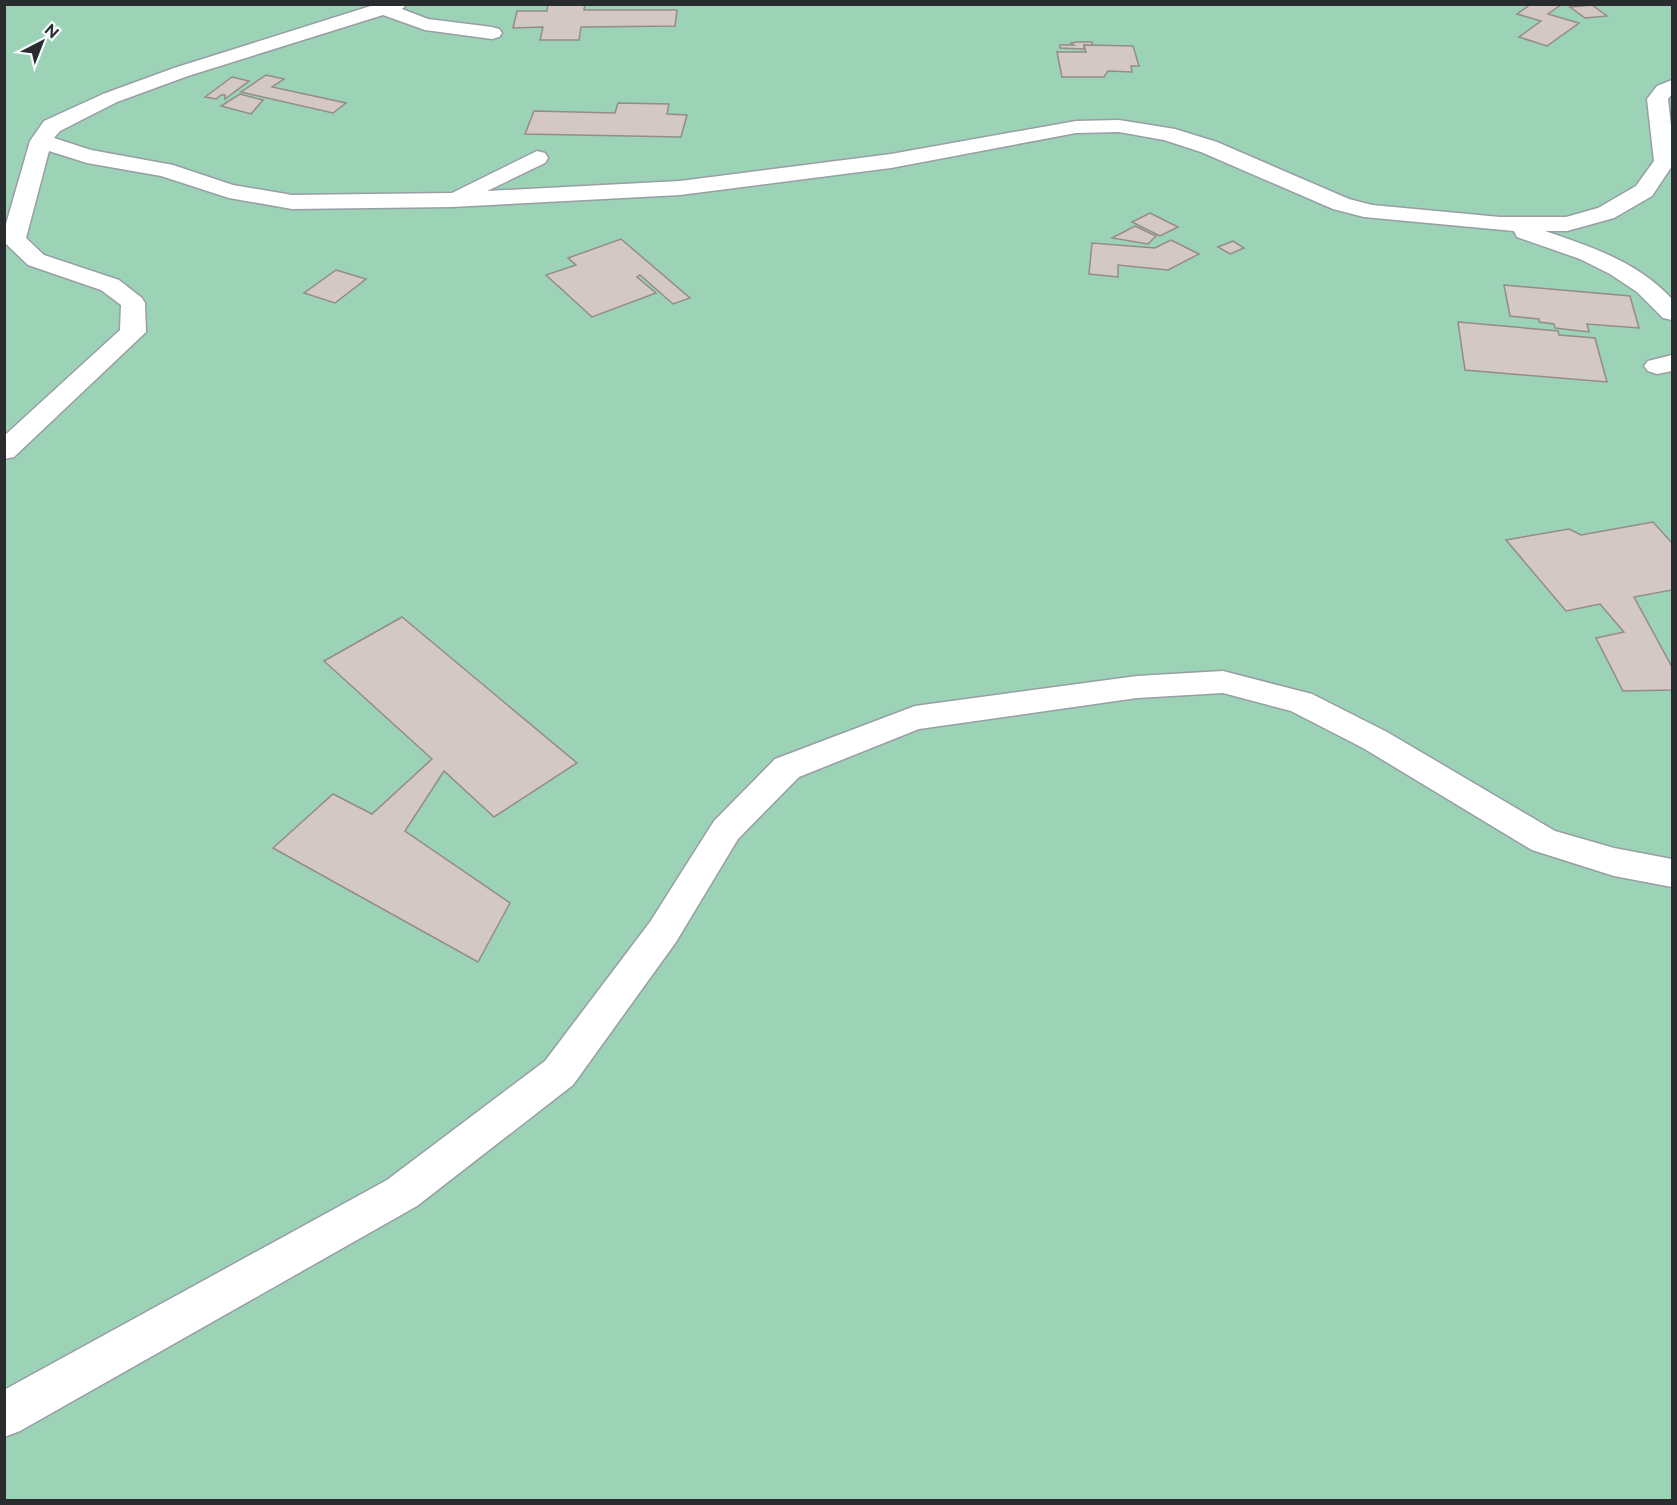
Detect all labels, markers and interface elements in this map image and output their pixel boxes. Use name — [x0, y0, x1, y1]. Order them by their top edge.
north arrow — [12, 12, 72, 72]
text: N — [41, 20, 63, 42]

